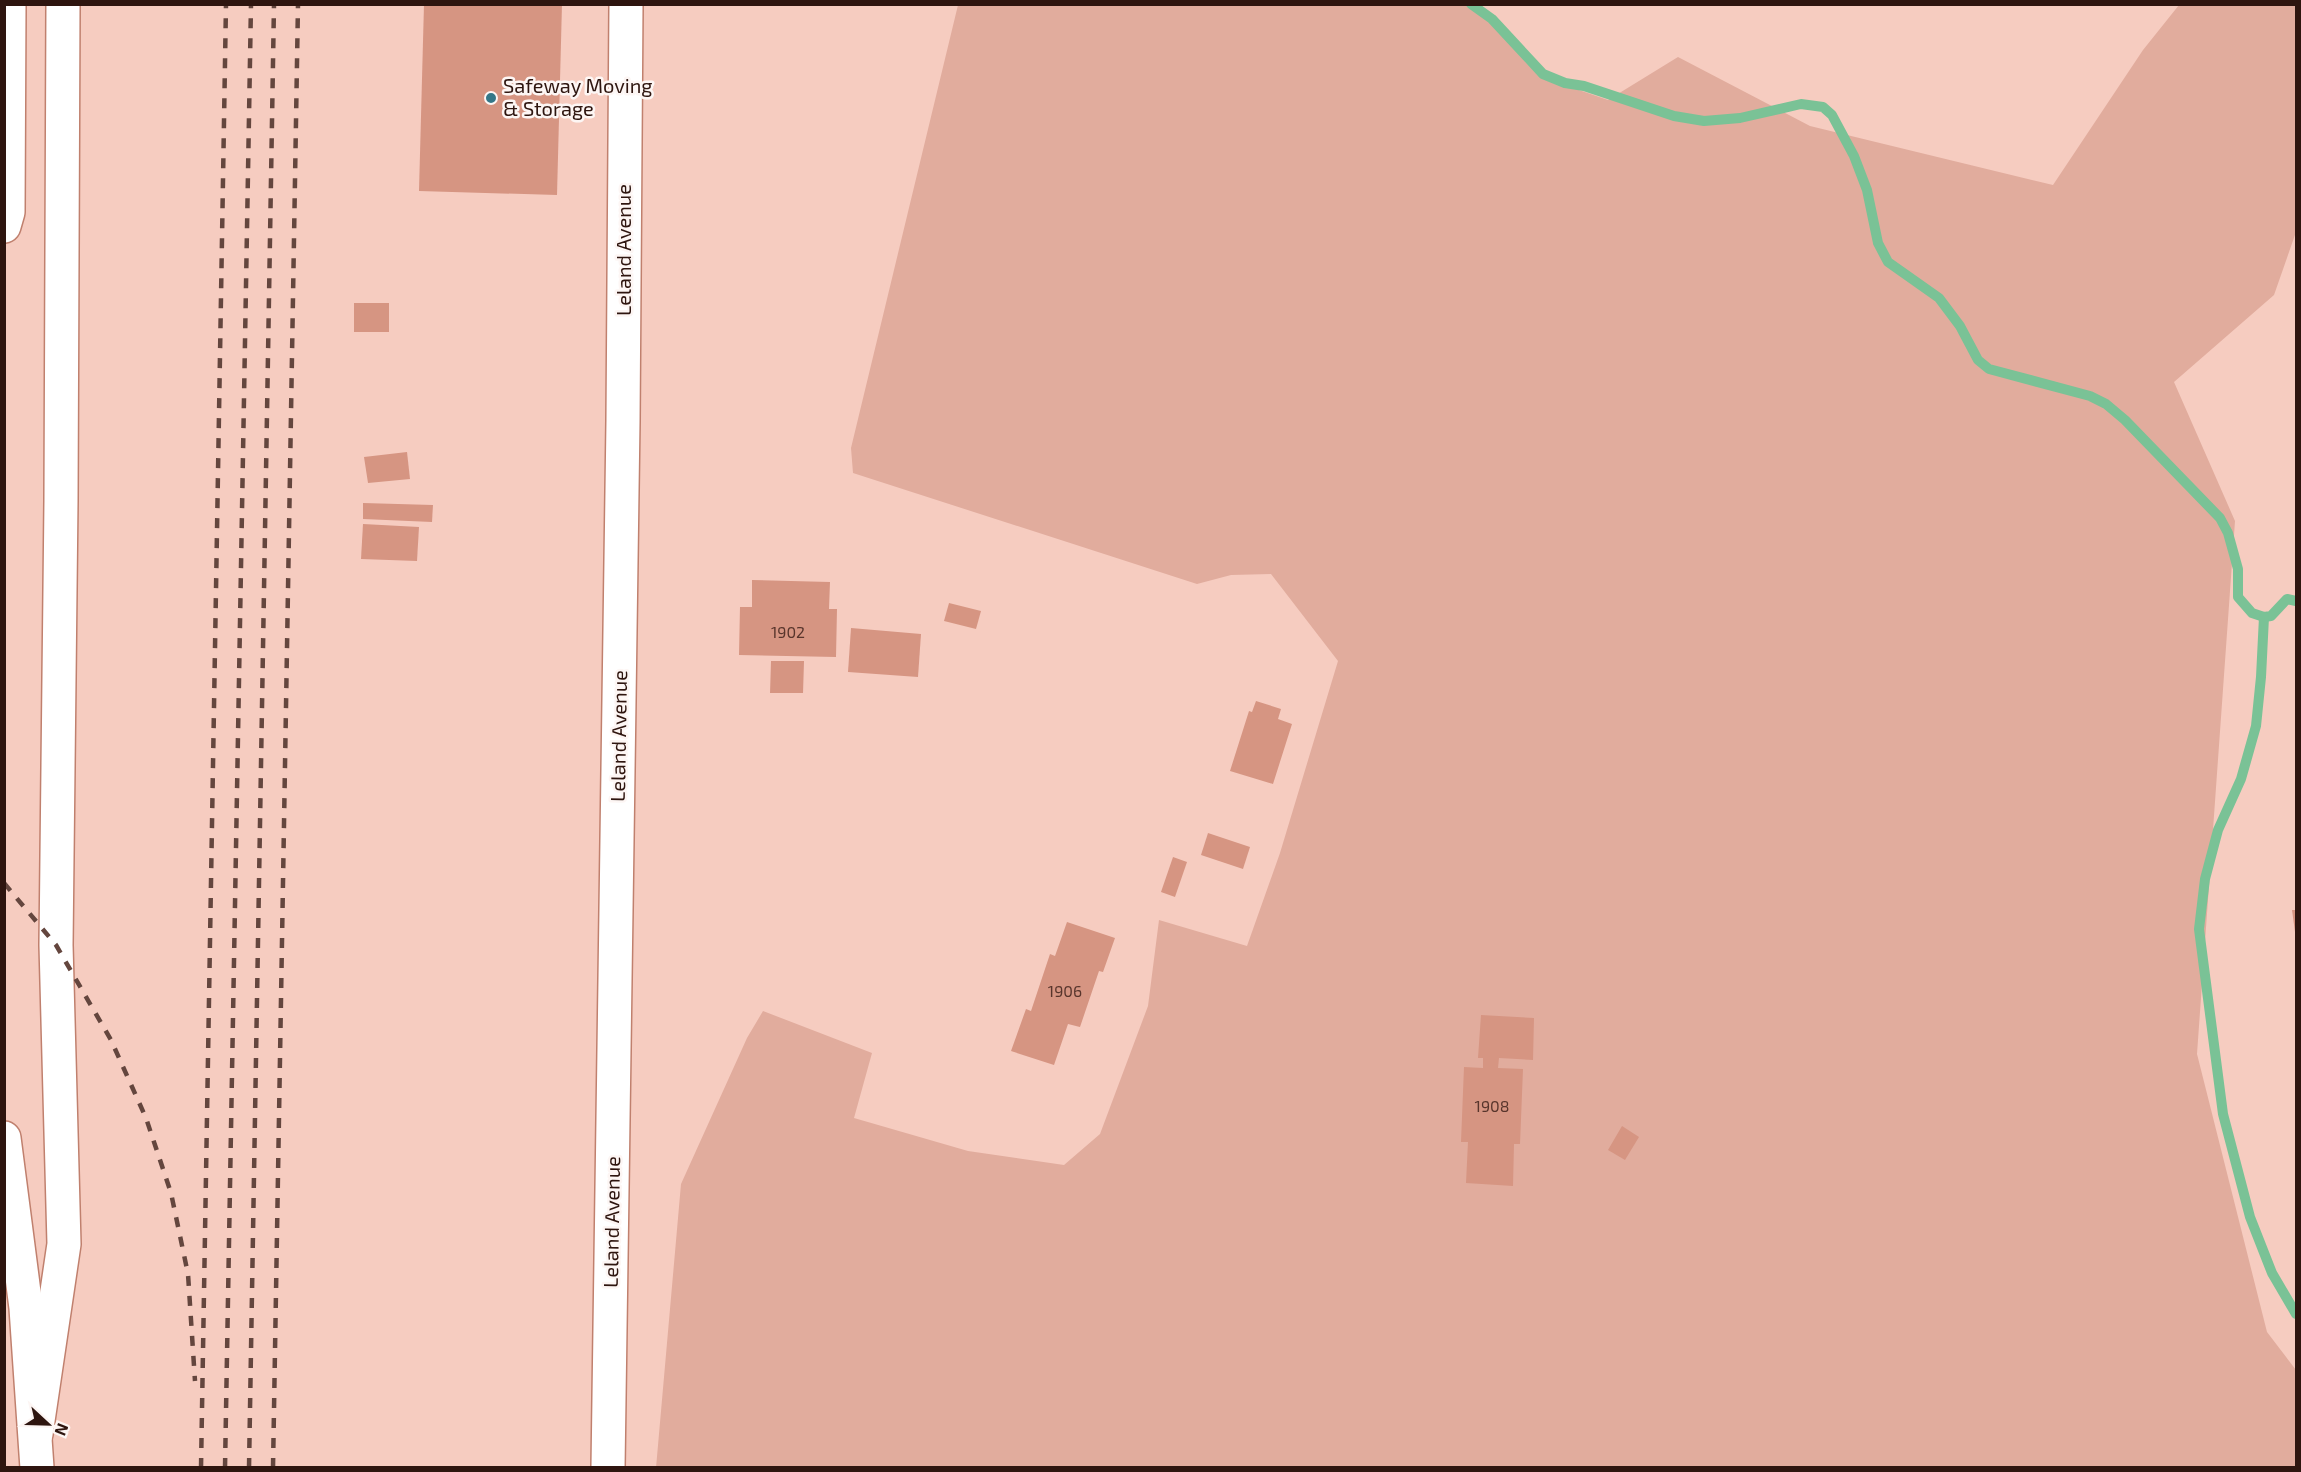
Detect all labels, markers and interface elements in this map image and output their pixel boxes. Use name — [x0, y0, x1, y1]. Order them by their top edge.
place label: Safeway Moving & Storage — [503, 73, 653, 120]
marker: Safeway Moving & Storage — [484, 91, 498, 105]
street label: Leland Avenue — [611, 184, 635, 316]
house number: 1902 — [771, 622, 805, 641]
street label: Leland Avenue — [605, 670, 631, 802]
house number: 1906 — [1048, 981, 1082, 1000]
house number: 1908 — [1475, 1096, 1509, 1115]
street label: Leland Avenue — [598, 1156, 624, 1288]
north arrow — [18, 1394, 78, 1454]
text: N — [51, 1421, 73, 1439]

